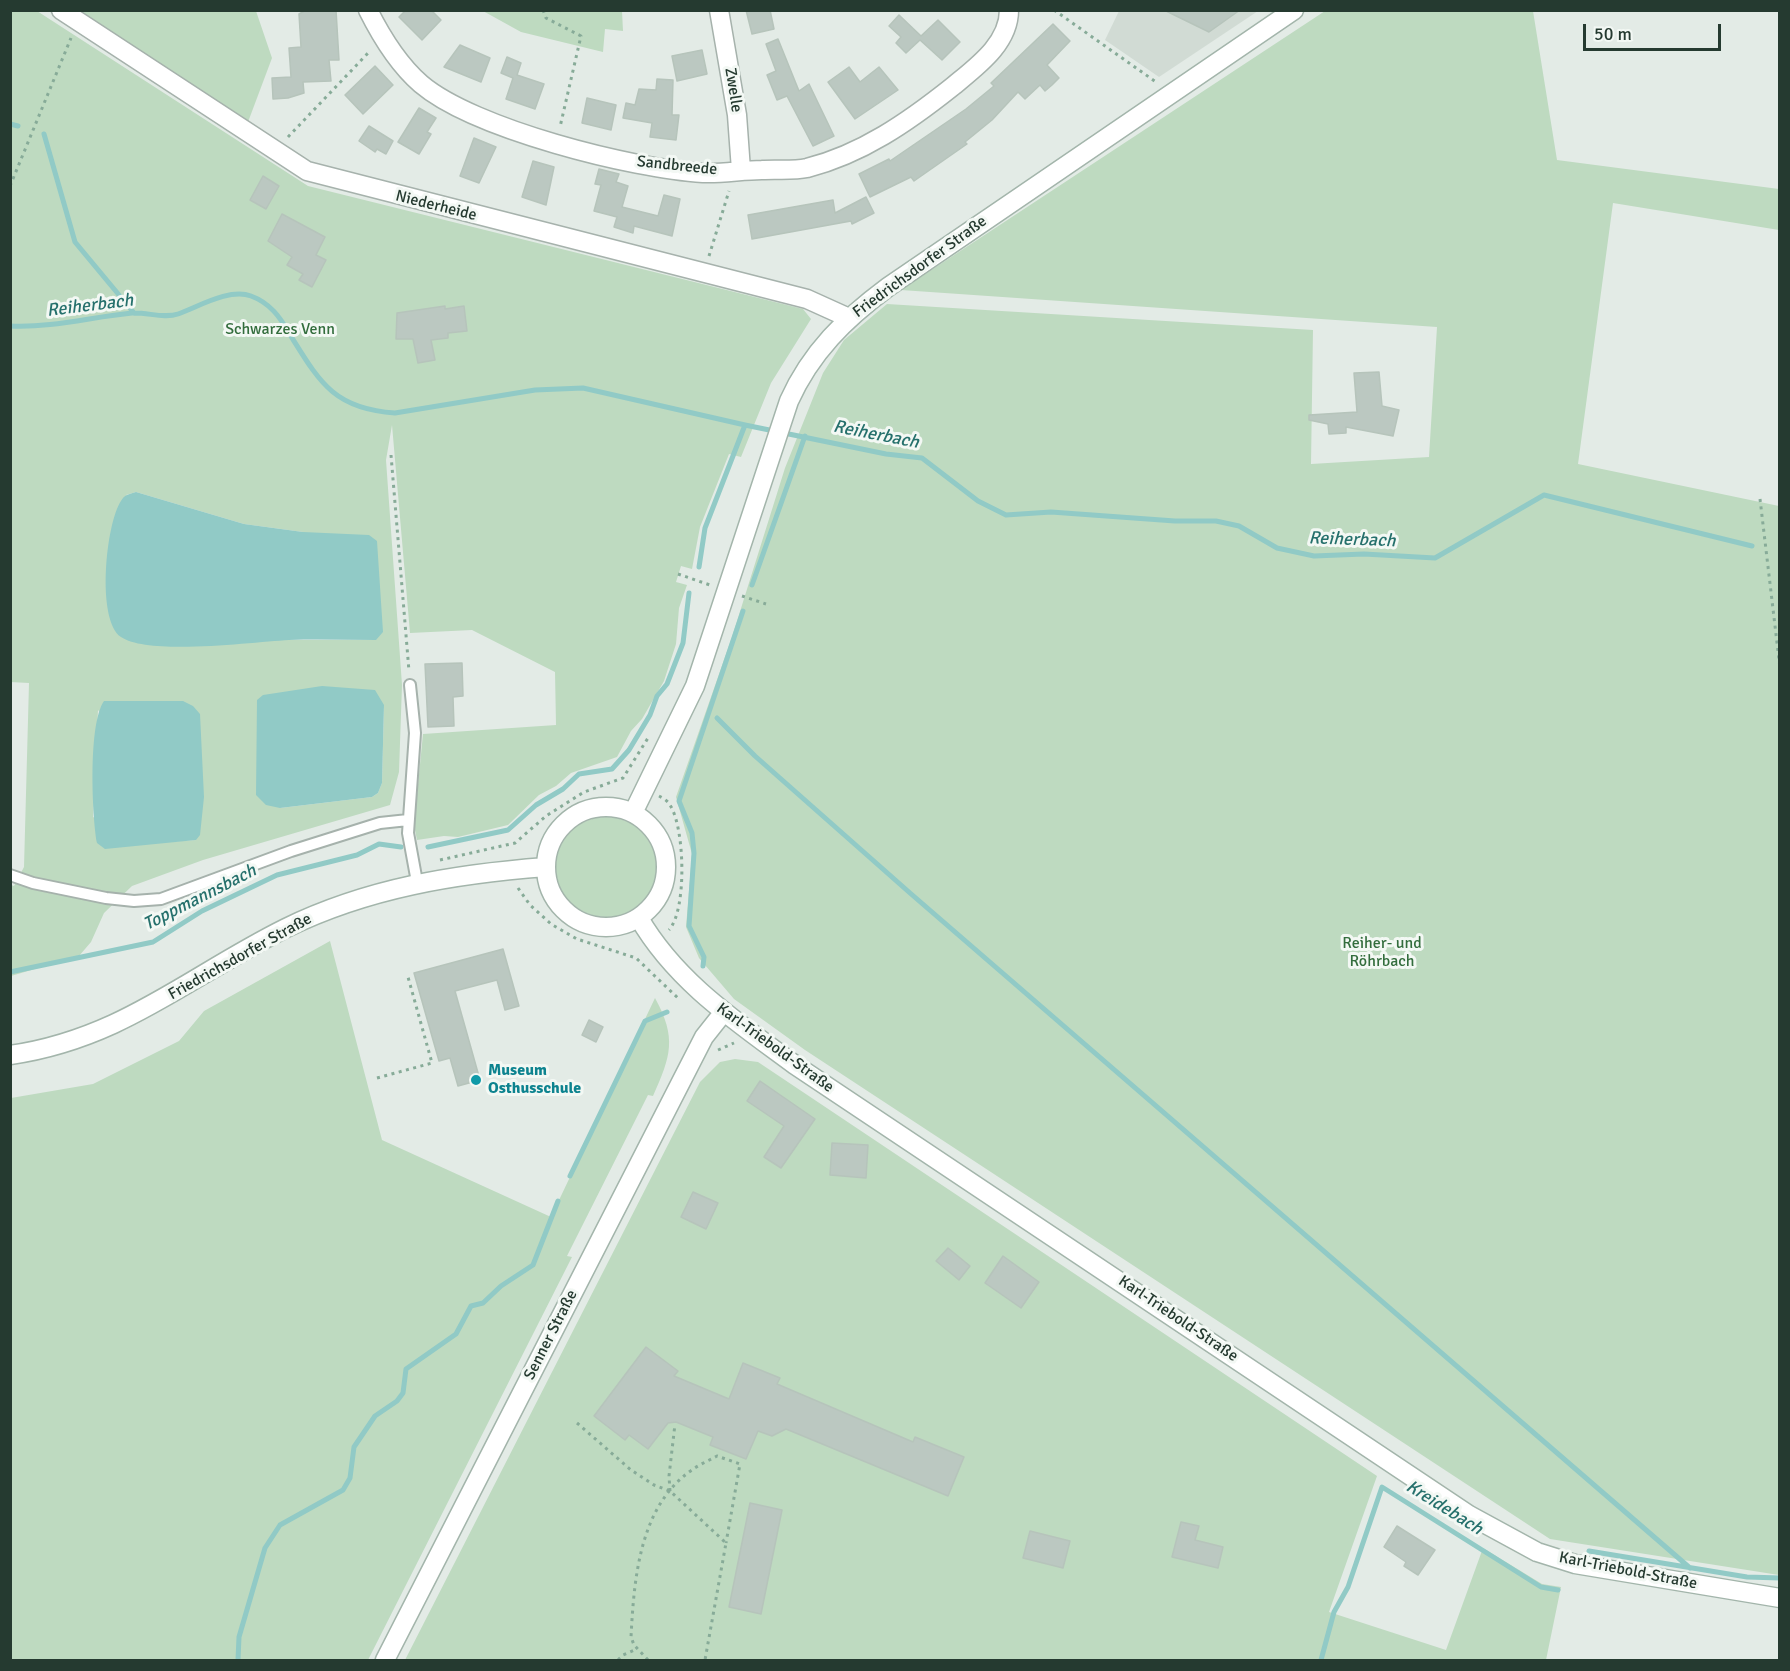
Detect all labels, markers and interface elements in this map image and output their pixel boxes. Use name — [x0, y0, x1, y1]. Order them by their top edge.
scale bar — [1586, 12, 1724, 50]
text: 50 m — [1594, 23, 1632, 45]
street label: Zwelle — [720, 66, 746, 114]
street label: Sandbreede — [636, 152, 718, 180]
street label: Niederheide — [393, 187, 479, 225]
street label: Friedrichsdorfer Straße — [849, 212, 991, 322]
water label: Reiherbach — [46, 290, 134, 322]
park label: Schwarzes Venn — [225, 320, 335, 340]
water label: Reiherbach — [831, 416, 921, 454]
water label: Reiherbach — [1308, 528, 1396, 552]
water label: Toppmannsbach — [140, 860, 260, 936]
street label: Friedrichsdorfer Straße — [165, 910, 315, 1004]
park label: Reiher- und Röhrbach — [1342, 934, 1422, 972]
street label: Karl-Triebold-Straße — [713, 999, 837, 1097]
place label: Museum Osthusschule — [488, 1061, 581, 1099]
marker: Museum Osthusschule — [469, 1073, 483, 1087]
street label: Karl-Triebold-Straße — [1114, 1272, 1242, 1366]
street label: Senner Straße — [520, 1287, 582, 1383]
water label: Kreidebach — [1402, 1476, 1486, 1540]
street label: Karl-Triebold-Straße — [1557, 1548, 1699, 1594]

